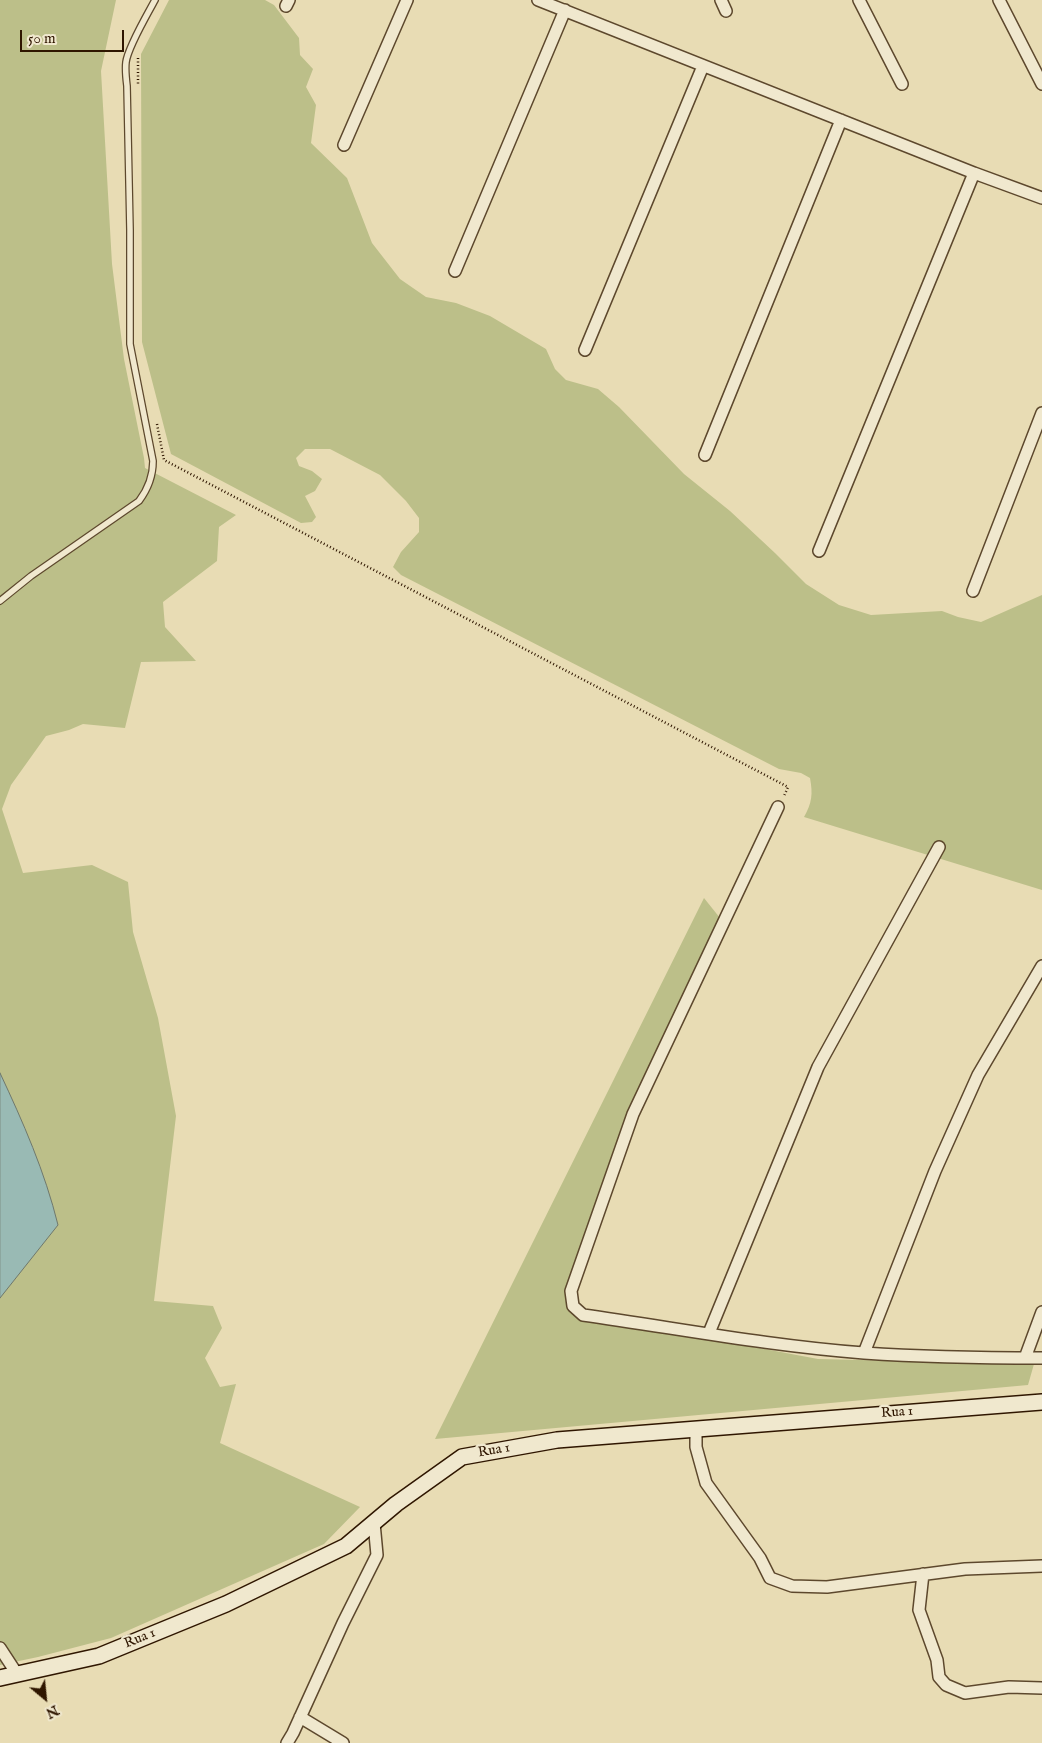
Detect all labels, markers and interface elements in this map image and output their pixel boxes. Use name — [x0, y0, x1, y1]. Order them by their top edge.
scale bar — [22, 20, 126, 52]
text: 50 m — [28, 29, 56, 48]
street label: Rua 1 — [880, 1403, 914, 1423]
street label: Rua 1 — [477, 1440, 511, 1462]
street label: Rua 1 — [122, 1625, 158, 1653]
north arrow — [20, 1673, 70, 1723]
text: N — [42, 1700, 62, 1722]

